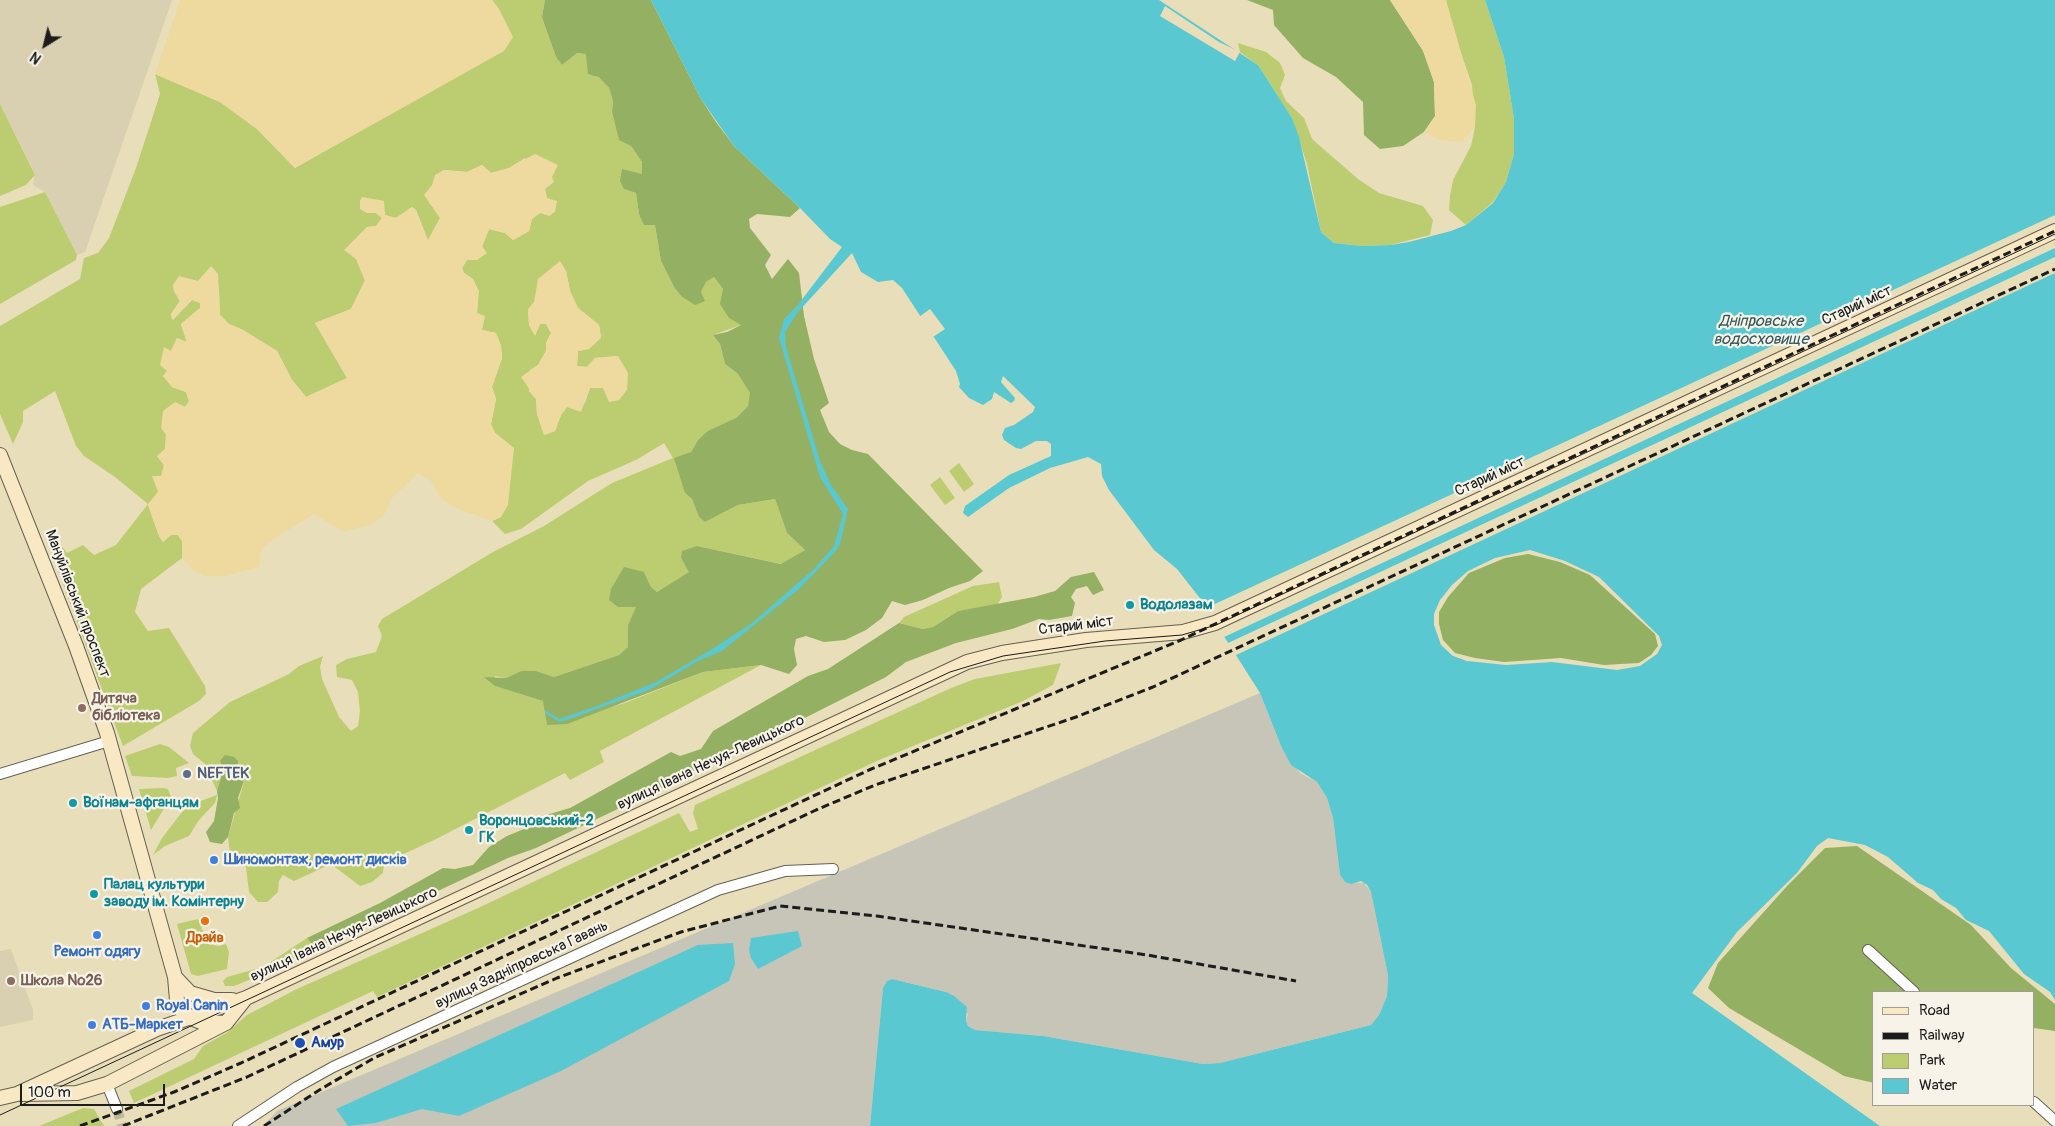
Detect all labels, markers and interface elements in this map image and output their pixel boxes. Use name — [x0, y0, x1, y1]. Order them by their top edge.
north arrow — [20, 20, 70, 70]
text: N — [27, 48, 45, 67]
street label: Старий міст — [1819, 282, 1895, 330]
water label: Дніпровське водосховище — [1713, 312, 1809, 350]
street label: Старий міст — [1452, 453, 1528, 501]
street label: Мануйлівський проспект — [40, 528, 114, 680]
place label: Водолазам — [1140, 596, 1213, 614]
marker: Водолазам — [1124, 599, 1136, 611]
street label: Старий міст — [1038, 612, 1114, 640]
place label: Дитяча бібліотека — [92, 690, 160, 725]
marker: Дитяча бібліотека — [76, 702, 88, 714]
street label: вулиця Івана Нечуя-Левицького — [615, 712, 807, 814]
place label: NEFTEK — [197, 765, 249, 783]
marker: NEFTEK — [181, 768, 193, 780]
place label: Воїнам-афганцям — [83, 794, 199, 812]
marker: Воїнам-афганцям — [67, 797, 79, 809]
place label: Воронцовський-2 ГК — [479, 812, 594, 847]
marker: Воронцовський-2 ГК — [463, 824, 475, 836]
place label: Шиномонтаж, ремонт дисків — [224, 851, 407, 869]
marker: Шиномонтаж, ремонт дисків — [208, 854, 220, 866]
place label: Палац культури заводу ім. Комінтерну — [104, 876, 244, 911]
street label: вулиця Івана Нечуя-Левицького — [248, 884, 440, 986]
marker: Палац культури заводу ім. Комінтерну — [88, 888, 100, 900]
marker: Драйв — [199, 915, 211, 927]
street label: вулиця Задніпровська Гавань — [433, 917, 611, 1013]
marker: Ремонт одягу — [91, 929, 103, 941]
place label: Драйв — [186, 929, 224, 947]
place label: Ремонт одягу — [54, 943, 140, 961]
place label: Школа №26 — [21, 972, 102, 990]
marker: Школа №26 — [5, 975, 17, 987]
legend — [1872, 991, 2035, 1106]
place label: Royal Canin — [156, 997, 228, 1015]
marker: Royal Canin — [140, 1000, 152, 1012]
text: Road — [1919, 1001, 1950, 1020]
place label: АТБ-Маркет — [102, 1016, 183, 1034]
marker: АТБ-Маркет — [86, 1019, 98, 1031]
text: Railway — [1919, 1026, 1964, 1045]
place label: Амур — [311, 1034, 344, 1052]
marker: Амур — [293, 1036, 307, 1050]
text: Park — [1919, 1051, 1945, 1070]
scale bar — [22, 1074, 168, 1106]
text: Water — [1919, 1076, 1957, 1095]
text: 100 m — [28, 1083, 71, 1102]

